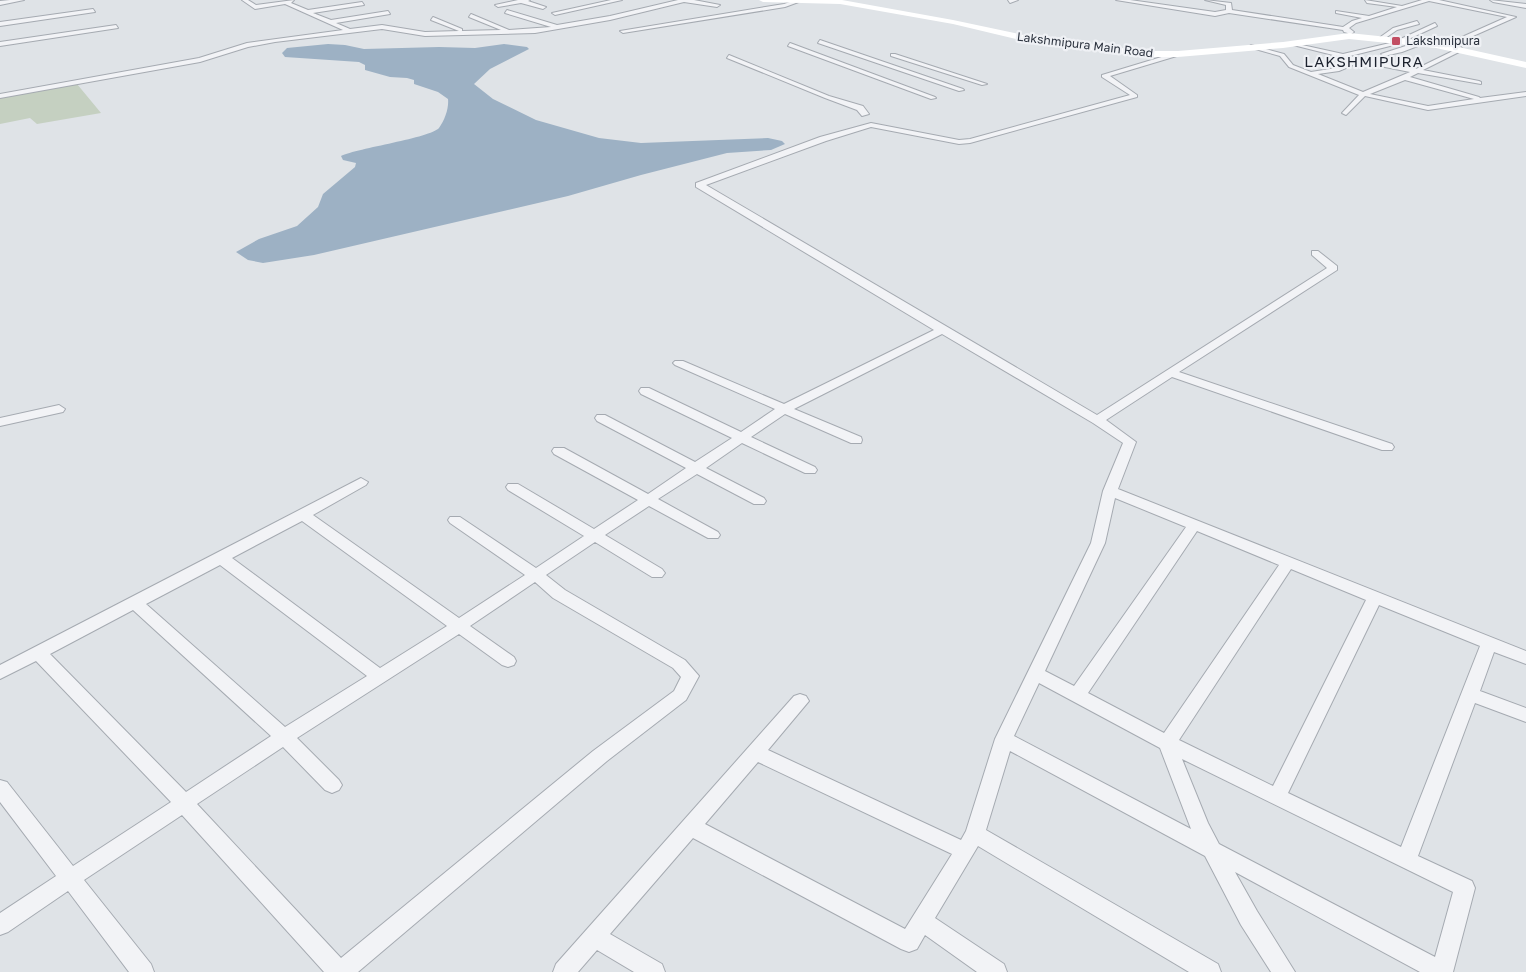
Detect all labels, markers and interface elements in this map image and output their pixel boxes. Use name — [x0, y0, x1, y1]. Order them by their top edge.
street label: Lakshmipura Main Road — [1016, 29, 1154, 60]
place label: Lakshmipura — [1406, 33, 1480, 48]
marker: Lakshmipura — [1390, 35, 1402, 47]
district label: LAKSHMIPURA — [1304, 52, 1424, 70]

